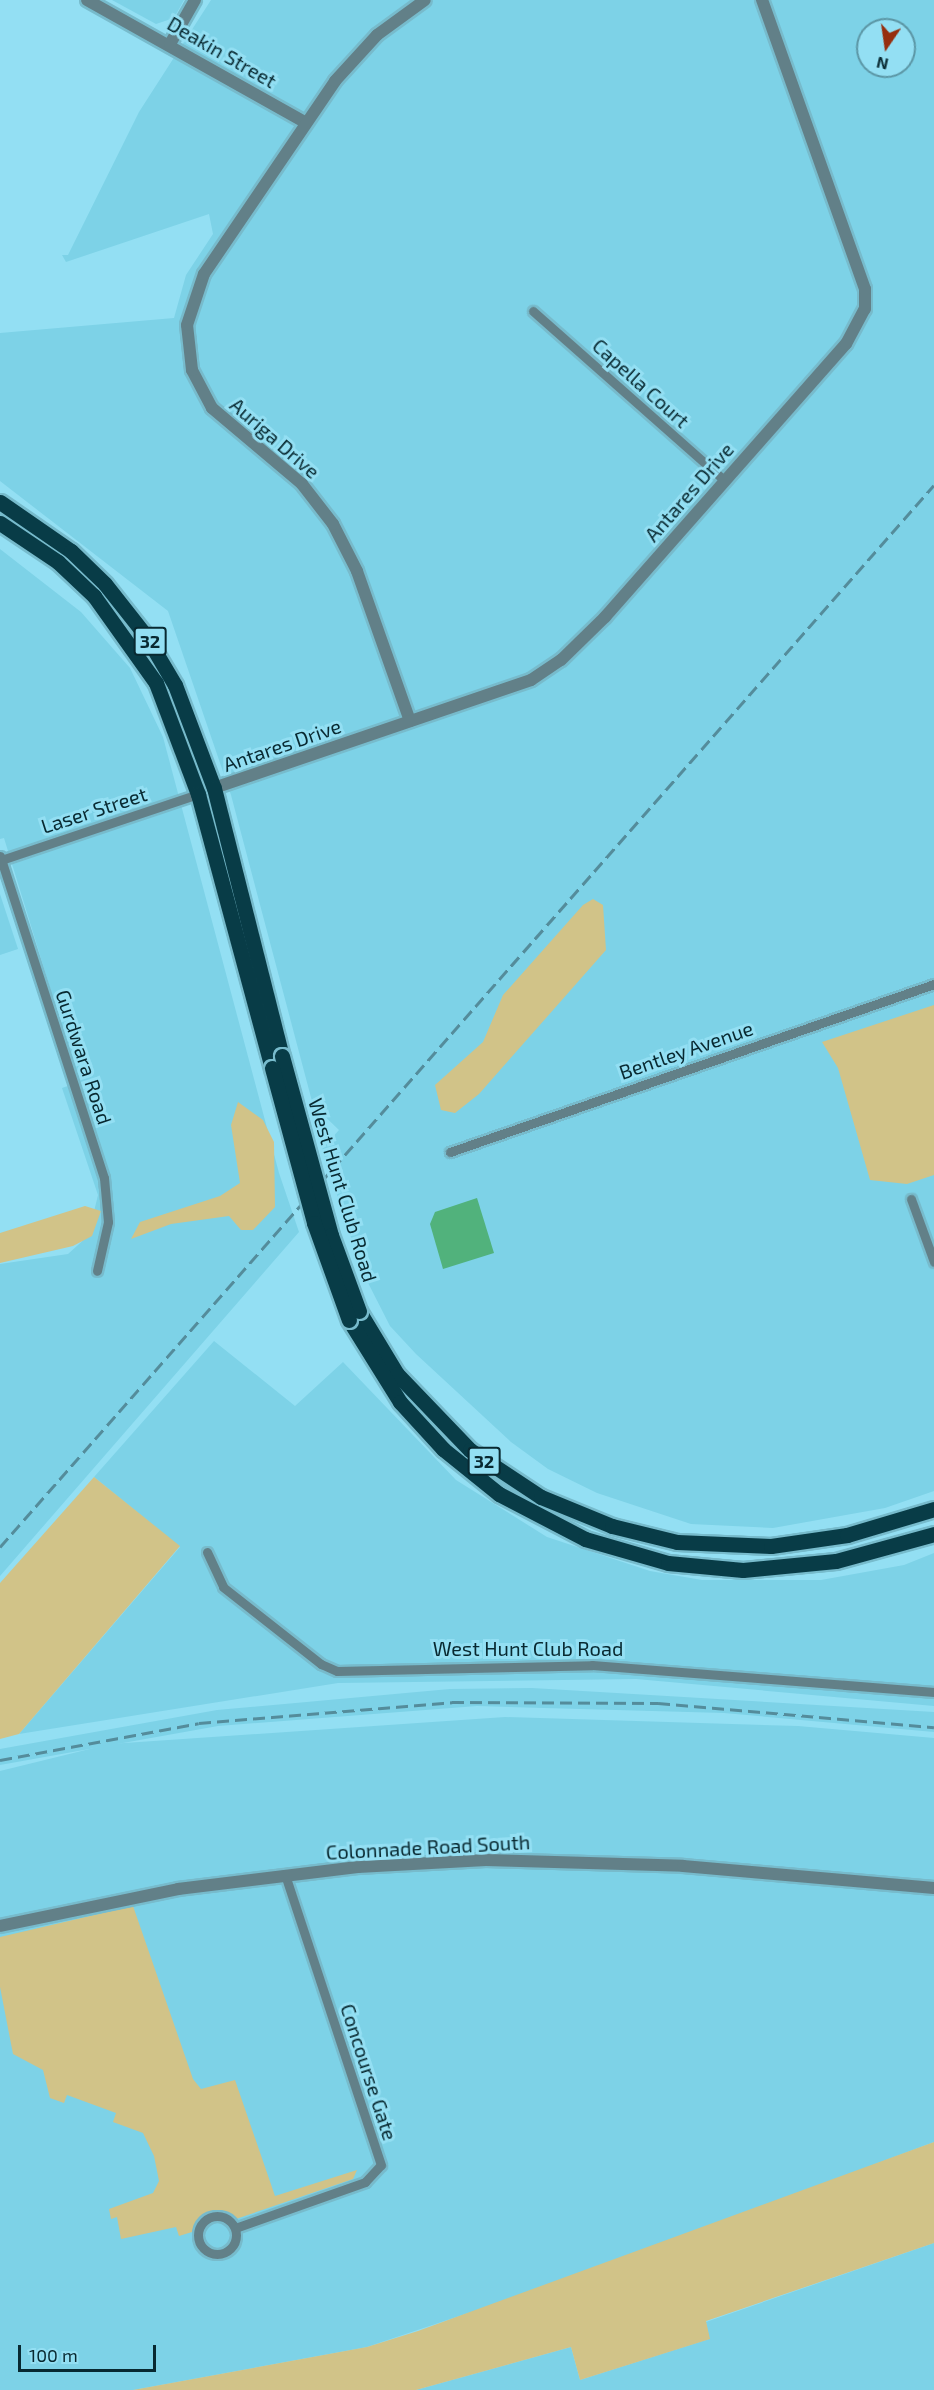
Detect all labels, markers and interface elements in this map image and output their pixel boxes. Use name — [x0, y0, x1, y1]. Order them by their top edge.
street label: Deakin Street — [163, 11, 281, 93]
north arrow — [856, 18, 916, 78]
text: N — [875, 54, 890, 75]
street label: Capella Court — [588, 333, 694, 433]
street label: Auriga Drive — [225, 393, 325, 483]
street label: Antares Drive — [640, 438, 738, 546]
road number: 32 — [134, 626, 166, 656]
street label: Antares Drive — [220, 714, 344, 776]
street label: Laser Street — [38, 782, 150, 838]
street label: Gurdwara Road — [51, 987, 117, 1127]
street label: Bentley Avenue — [615, 1016, 757, 1084]
street label: West Hunt Club Road — [304, 1095, 382, 1285]
road number: 32 — [468, 1446, 500, 1476]
street label: West Hunt Club Road — [433, 1636, 623, 1660]
street label: Colonnade Road South — [325, 1830, 531, 1864]
street label: Concourse Gate — [336, 2001, 402, 2143]
scale bar — [21, 2333, 159, 2371]
text: 100 m — [29, 2344, 78, 2366]

